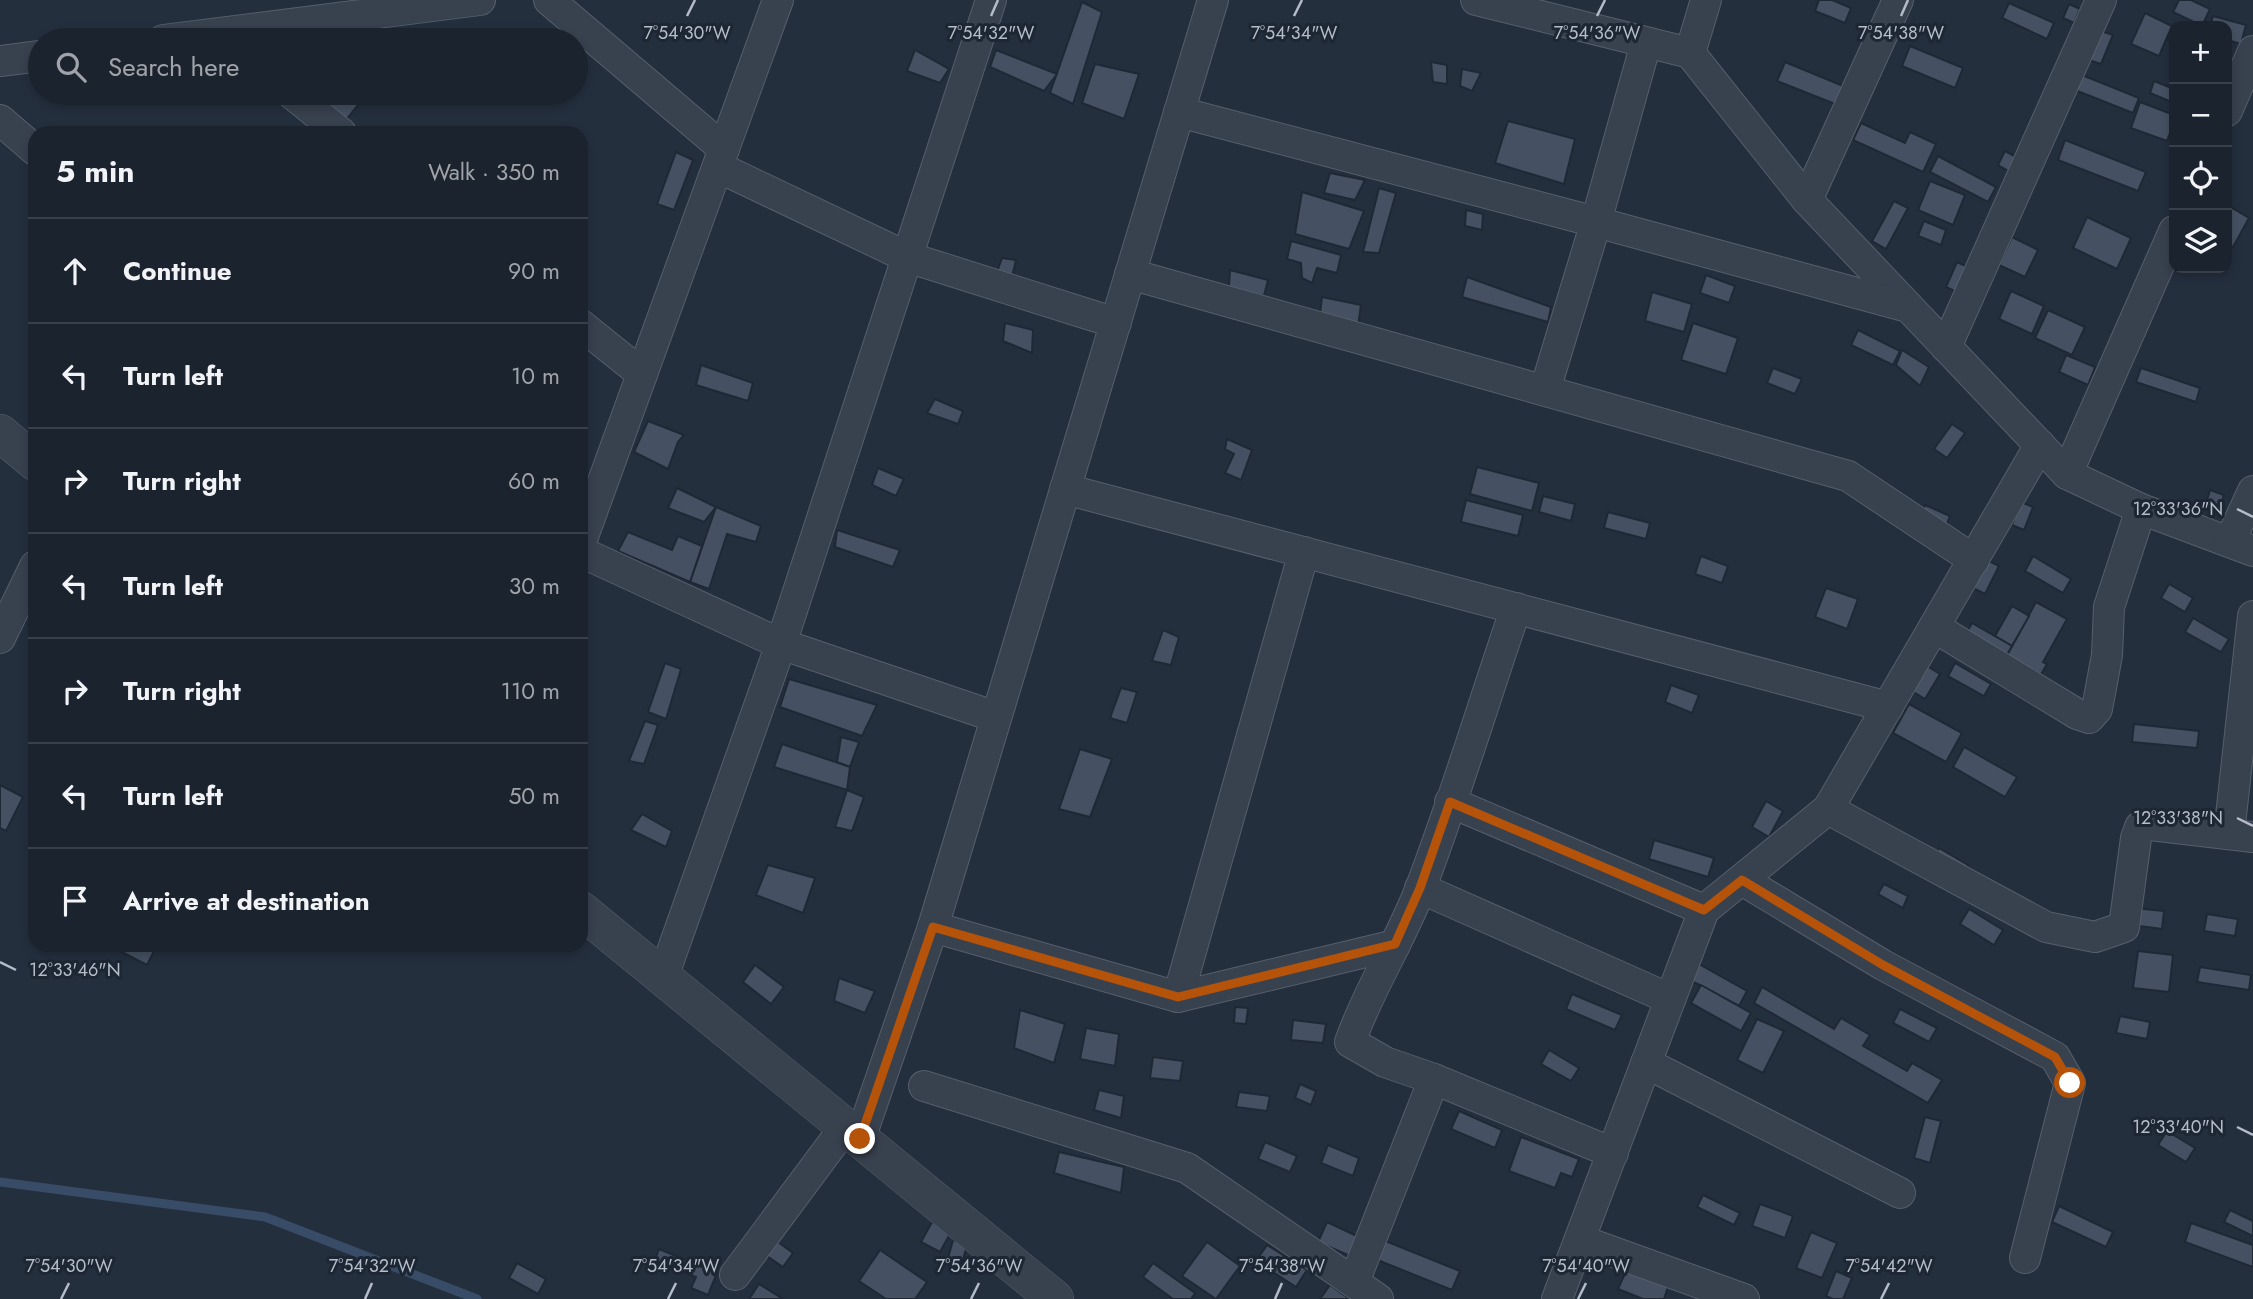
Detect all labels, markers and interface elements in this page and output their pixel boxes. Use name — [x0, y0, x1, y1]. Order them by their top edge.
text: 7°54'30"W — [643, 20, 731, 46]
text: 7°54'32"W — [948, 20, 1034, 46]
text: 7°54'34"W — [1251, 20, 1338, 46]
text: 7°54'36"W — [1554, 20, 1640, 46]
text: 7°54'38"W — [1858, 20, 1944, 46]
map controls — [2169, 21, 2232, 273]
button: + — [2169, 21, 2232, 84]
search box — [28, 28, 588, 105]
icon: search — [52, 48, 90, 86]
text: Search here — [108, 48, 240, 86]
button: − — [2169, 84, 2232, 147]
button: locate — [2169, 147, 2232, 210]
text: 5 min — [56, 150, 134, 193]
text: Walk · 350 m — [428, 155, 560, 189]
button: layers — [2169, 210, 2232, 273]
icon: ahead — [56, 252, 94, 290]
text: Continue — [123, 252, 232, 290]
text: 90 m — [508, 254, 560, 288]
icon: left — [56, 357, 94, 395]
text: Turn left — [123, 357, 223, 395]
text: 10 m — [511, 359, 560, 393]
icon: right — [56, 462, 94, 500]
text: Turn right — [123, 462, 241, 500]
text: 60 m — [508, 464, 560, 498]
text: 12°33'36"N — [2133, 496, 2223, 522]
icon: left — [56, 567, 94, 605]
text: Turn left — [123, 567, 223, 605]
text: 30 m — [509, 569, 560, 603]
icon: right — [56, 672, 94, 710]
text: Turn right — [123, 672, 241, 710]
text: 110 m — [501, 674, 560, 708]
icon: left — [56, 777, 94, 815]
text: Turn left — [123, 777, 223, 815]
text: 50 m — [508, 779, 560, 813]
text: 12°33'38"N — [2133, 805, 2223, 831]
icon: arrive — [56, 882, 94, 920]
text: Arrive at destination — [123, 882, 370, 920]
text: 12°33'46"N — [29, 957, 121, 983]
route start — [2054, 1067, 2085, 1098]
text: 12°33'40"N — [2132, 1114, 2224, 1140]
route end — [844, 1123, 875, 1154]
text: 7°54'30"W — [25, 1253, 113, 1279]
text: 7°54'32"W — [329, 1253, 415, 1279]
text: 7°54'34"W — [633, 1253, 720, 1279]
text: 7°54'36"W — [936, 1253, 1022, 1279]
text: 7°54'38"W — [1239, 1253, 1325, 1279]
text: 7°54'40"W — [1542, 1253, 1630, 1279]
text: 7°54'42"W — [1845, 1253, 1933, 1279]

